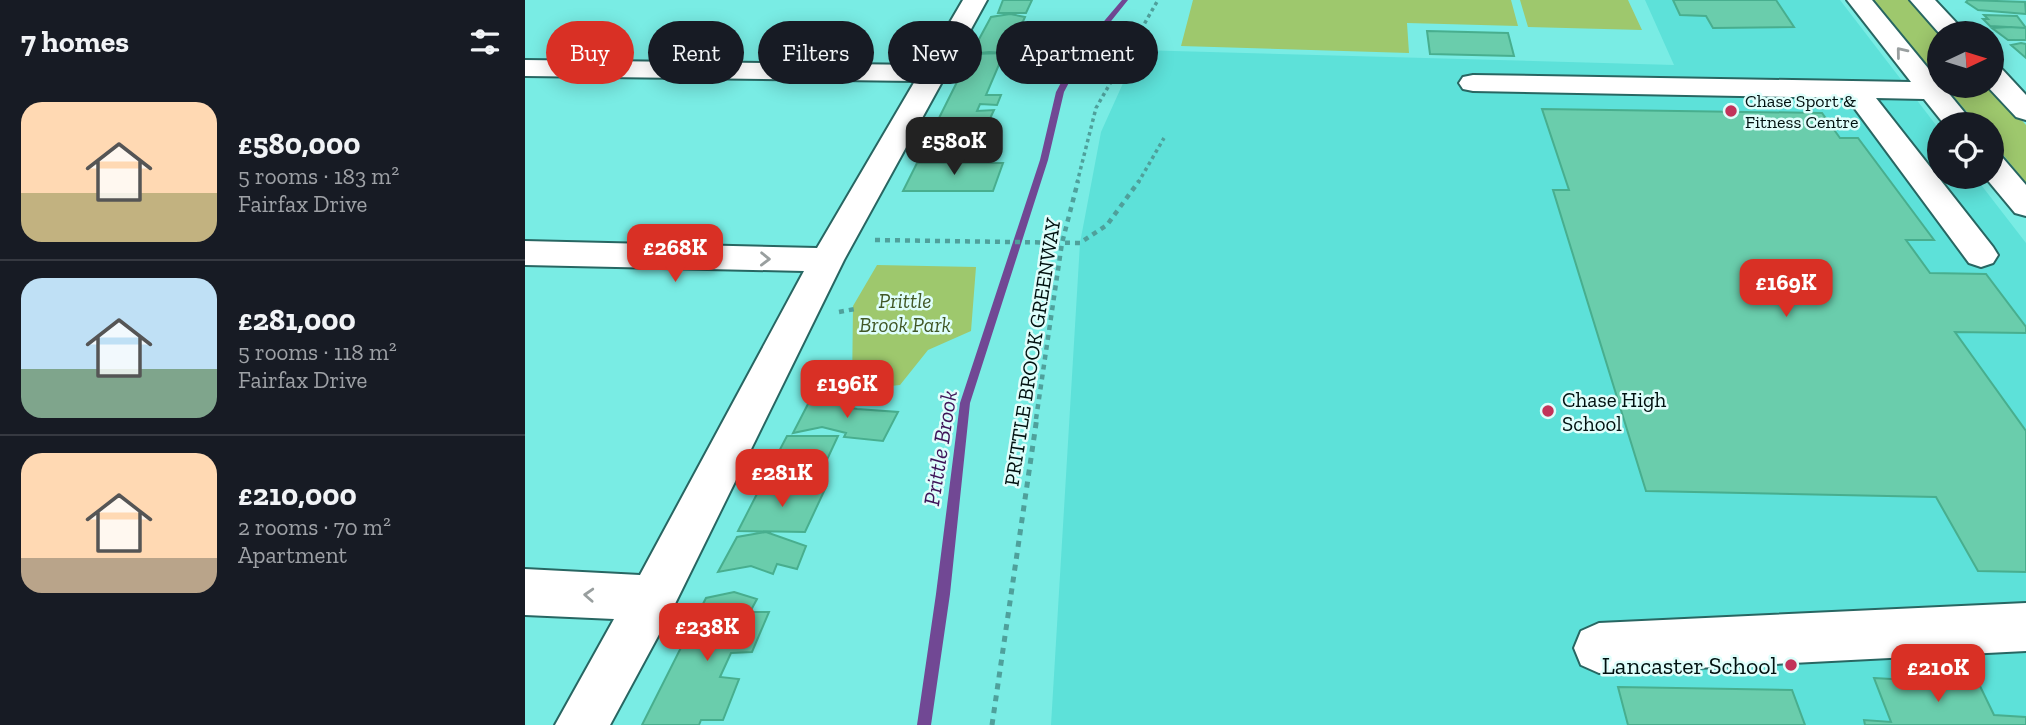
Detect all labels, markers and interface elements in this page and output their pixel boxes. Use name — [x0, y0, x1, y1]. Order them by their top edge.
chip: Buy — [546, 21, 634, 84]
chip: Rent — [648, 21, 744, 84]
chip: Filters — [758, 21, 874, 84]
chip: New — [888, 21, 982, 84]
chip: Apartment — [996, 21, 1158, 84]
north arrow — [1927, 21, 2004, 98]
map controls — [1927, 21, 2004, 189]
icon: filters — [466, 23, 504, 61]
text: 7 homes — [21, 24, 129, 60]
one-way arrow — [1897, 48, 1909, 61]
place label: Chase Sport & Fitness Centre — [1745, 90, 1859, 133]
marker: Chase Sport & Fitness Centre — [1723, 103, 1739, 119]
button: locate — [1927, 112, 2004, 189]
pin: £580K — [905, 118, 1003, 177]
text: £580,000 — [238, 126, 360, 162]
text: £580K — [922, 126, 986, 154]
icon: home — [77, 130, 161, 214]
text: 5 rooms · 183 m² — [238, 162, 399, 190]
text: Fairfax Drive — [238, 190, 367, 218]
street label: PRITTLE BROOK GREENWAY — [998, 216, 1066, 488]
pin: £268K — [626, 224, 724, 284]
text: £268K — [643, 233, 707, 261]
one-way arrow — [760, 251, 770, 267]
pin: £169K — [1737, 260, 1835, 319]
text: £169K — [1756, 268, 1816, 296]
park label: Prittle Brook Park — [859, 288, 951, 337]
text: £281,000 — [238, 302, 356, 338]
icon: home — [77, 306, 161, 390]
text: 5 rooms · 118 m² — [238, 338, 397, 366]
pin: £196K — [798, 360, 896, 420]
text: Fairfax Drive — [238, 366, 367, 394]
text: £196K — [817, 369, 877, 397]
place label: Chase High School — [1562, 387, 1667, 436]
water label: Prittle Brook — [917, 388, 963, 508]
marker: Chase High School — [1540, 403, 1556, 419]
pin: £281K — [733, 449, 831, 509]
text: £281K — [752, 458, 812, 486]
text: £210,000 — [238, 477, 357, 513]
icon: home — [77, 481, 161, 565]
text: 2 rooms · 70 m² — [238, 513, 391, 541]
text: Apartment — [238, 541, 347, 569]
one-way arrow — [583, 588, 594, 603]
pin: £238K — [658, 604, 756, 663]
text: £238K — [675, 612, 739, 640]
pin: £210K — [1889, 644, 1987, 704]
place label: Lancaster School — [1602, 651, 1777, 680]
text: £210K — [1907, 653, 1969, 681]
marker: Lancaster School — [1783, 657, 1799, 673]

